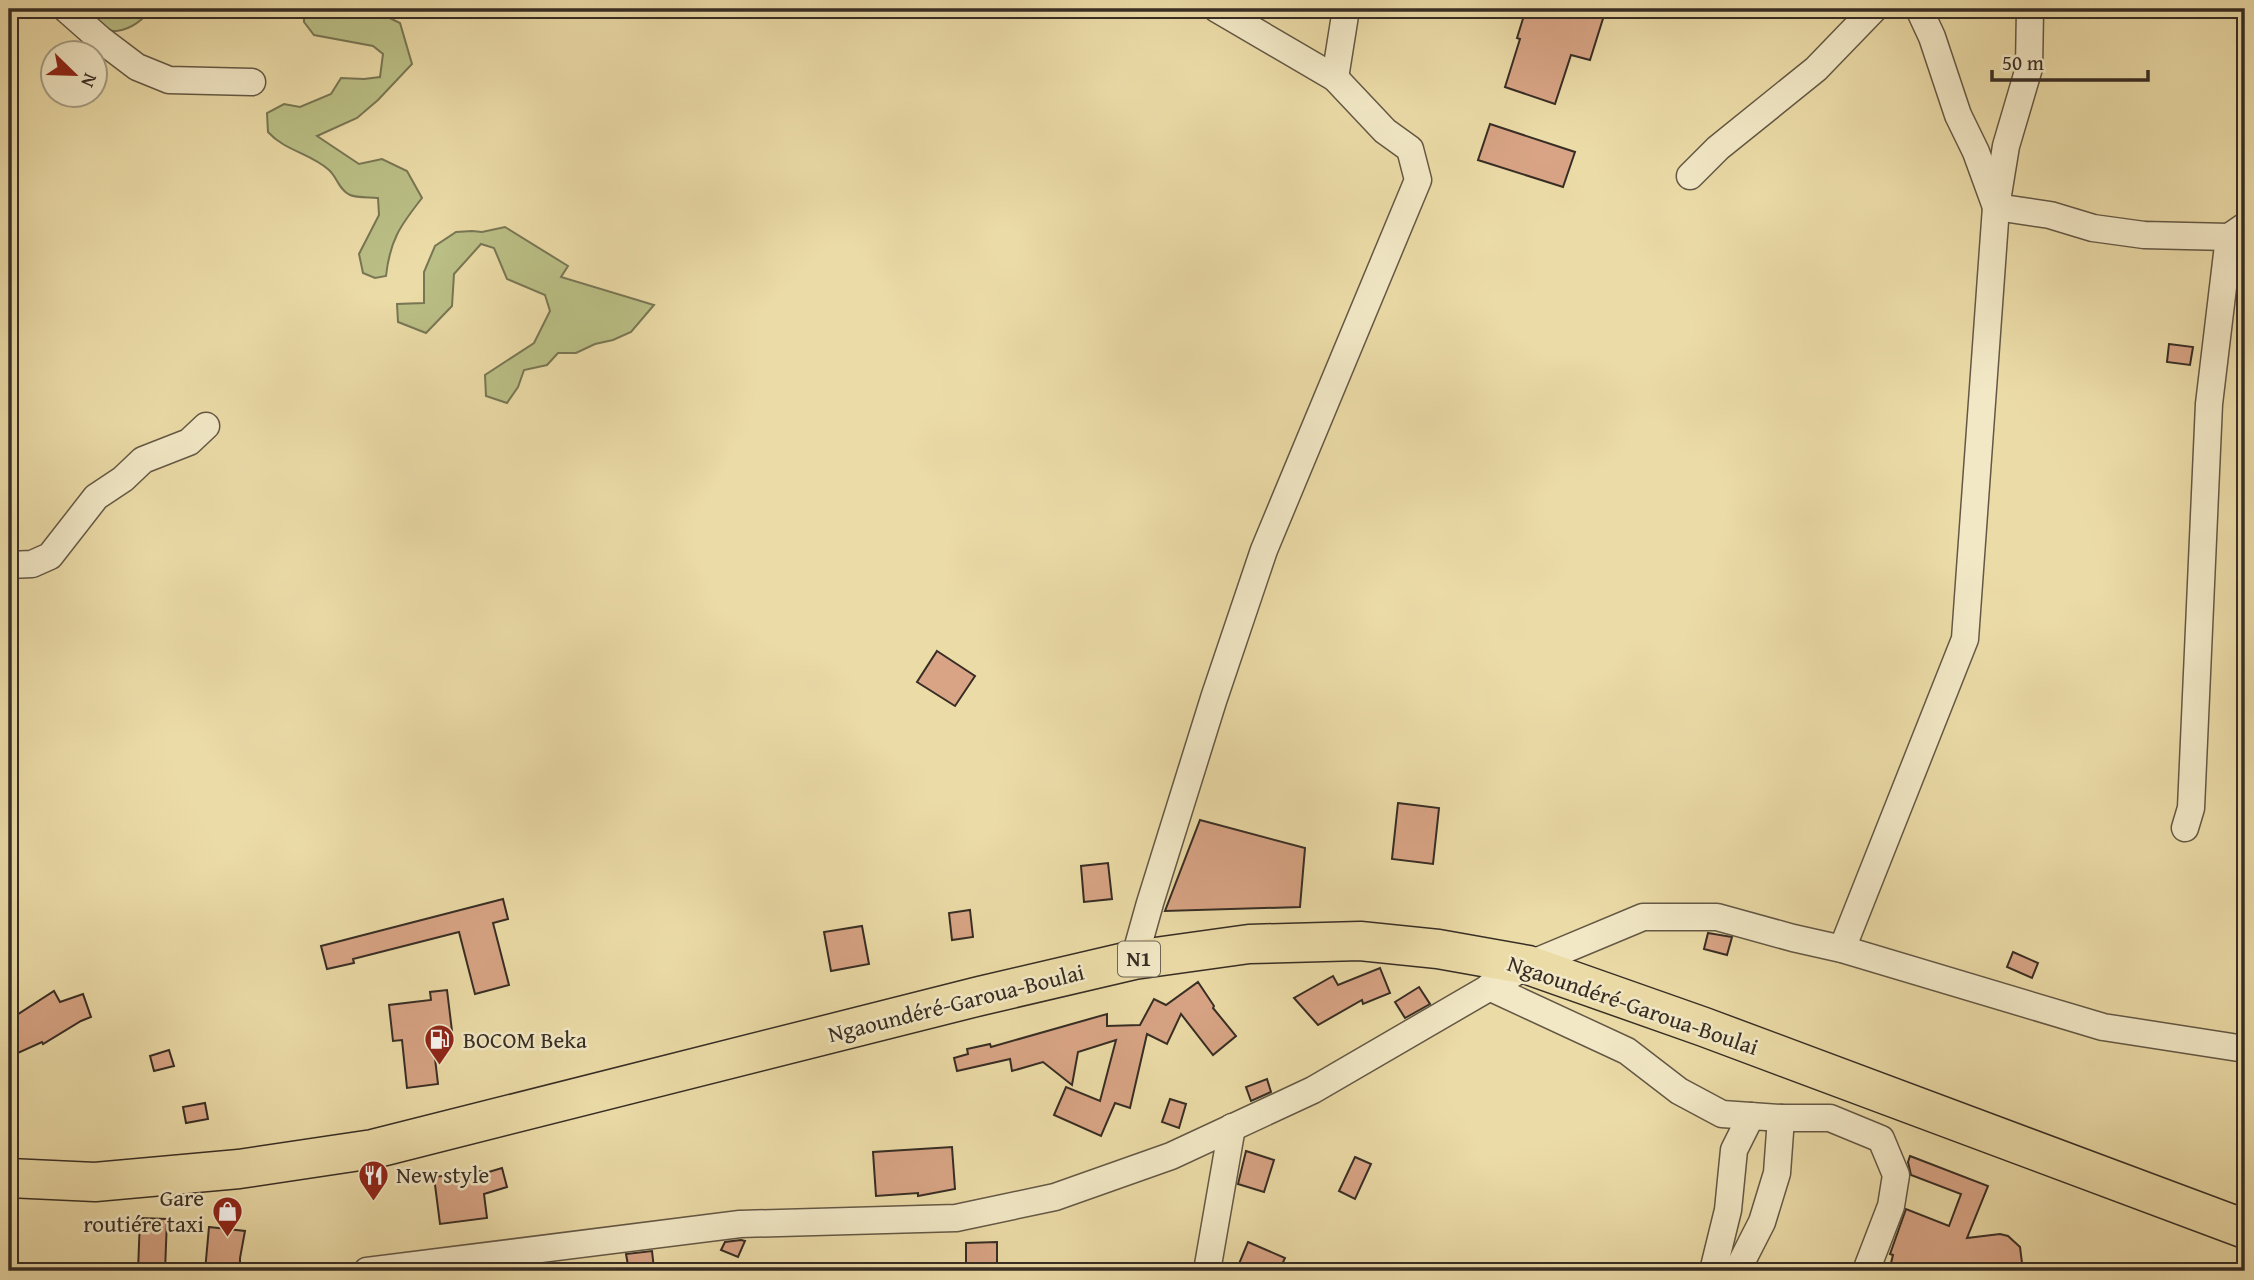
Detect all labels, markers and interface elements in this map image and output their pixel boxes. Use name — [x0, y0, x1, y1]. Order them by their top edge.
north arrow — [38, 38, 108, 108]
scale bar — [1992, 38, 2147, 82]
text: 50 m — [2002, 47, 2044, 78]
text: N — [74, 69, 105, 92]
road number: N1 — [1118, 942, 1160, 976]
street label: Ngaoundéré-Garoua-Boulai — [1503, 946, 1763, 1063]
street label: Ngaoundéré-Garoua-Boulai — [824, 955, 1088, 1050]
fuel station icon: BOCOM Beka — [423, 1023, 457, 1067]
place label: BOCOM Beka — [463, 1023, 587, 1056]
restaurant icon: New style — [356, 1158, 390, 1202]
place label: New style — [396, 1158, 489, 1191]
place label: Gare routiére taxi — [83, 1181, 204, 1240]
shop icon: Gare routiére taxi — [210, 1194, 244, 1238]

